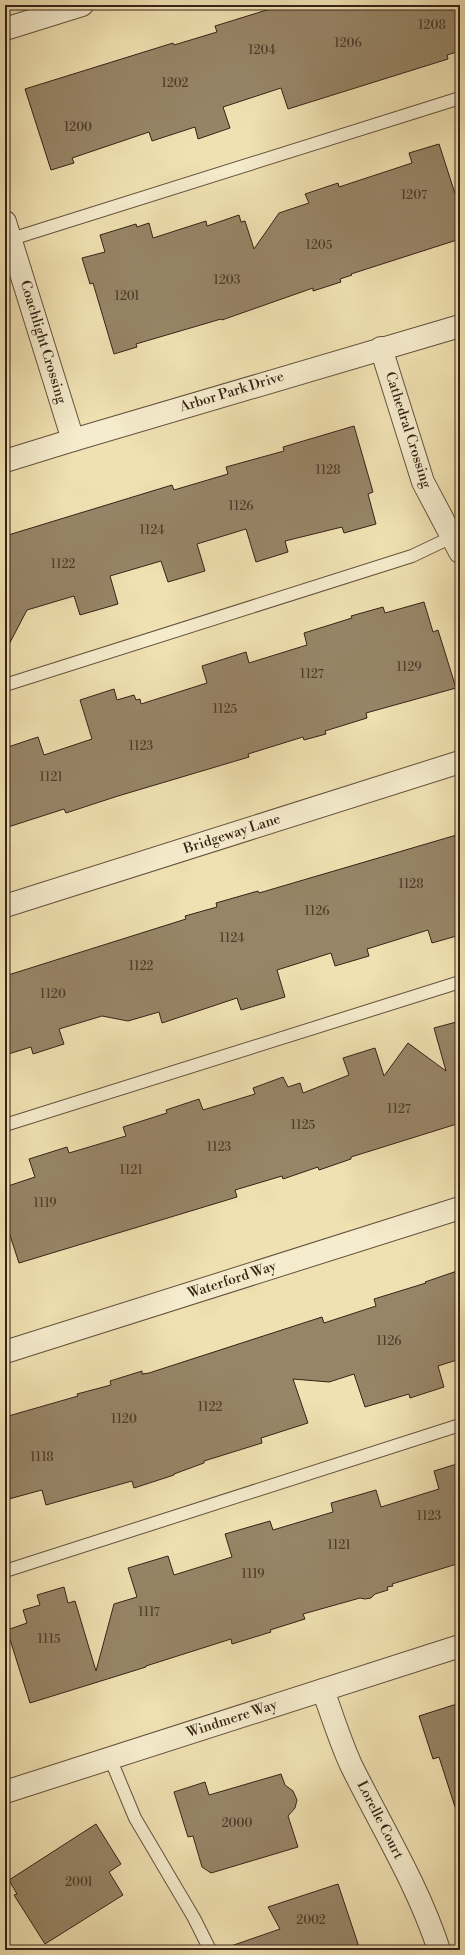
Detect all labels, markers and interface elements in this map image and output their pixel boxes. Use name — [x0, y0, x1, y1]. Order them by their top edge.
house number: 1208 — [418, 18, 446, 33]
house number: 1206 — [334, 36, 362, 51]
house number: 1204 — [248, 43, 276, 58]
house number: 1202 — [162, 76, 189, 91]
house number: 1200 — [64, 120, 92, 135]
house number: 1207 — [401, 188, 427, 203]
house number: 1205 — [306, 238, 333, 253]
house number: 1203 — [214, 273, 241, 288]
street label: Coachlight Crossing — [16, 278, 71, 407]
house number: 1201 — [115, 289, 140, 304]
street label: Arbor Park Drive — [177, 368, 286, 417]
street label: Cathedral Crossing — [381, 370, 436, 491]
house number: 1128 — [315, 463, 341, 478]
house number: 1126 — [228, 499, 254, 514]
house number: 1124 — [139, 523, 165, 538]
house number: 1122 — [51, 557, 75, 572]
house number: 1129 — [396, 660, 422, 675]
house number: 1127 — [300, 667, 324, 682]
house number: 1125 — [213, 702, 238, 717]
house number: 1123 — [129, 739, 154, 754]
house number: 1121 — [39, 770, 63, 785]
street label: Bridgeway Lane — [180, 810, 283, 858]
house number: 1128 — [398, 877, 424, 892]
house number: 1126 — [304, 904, 330, 919]
house number: 1124 — [219, 931, 245, 946]
house number: 1122 — [129, 959, 153, 974]
house number: 1120 — [40, 987, 66, 1002]
house number: 1127 — [387, 1102, 411, 1117]
house number: 1125 — [291, 1118, 316, 1133]
house number: 1123 — [207, 1140, 232, 1155]
house number: 1121 — [119, 1163, 143, 1178]
house number: 1119 — [33, 1196, 57, 1211]
street label: Waterford Way — [184, 1257, 279, 1303]
house number: 1126 — [376, 1334, 402, 1349]
house number: 1122 — [198, 1400, 222, 1415]
house number: 1120 — [111, 1412, 137, 1427]
house number: 1118 — [30, 1450, 54, 1465]
house number: 1123 — [417, 1509, 442, 1524]
house number: 1121 — [327, 1538, 351, 1553]
house number: 1119 — [241, 1567, 265, 1582]
house number: 1117 — [138, 1605, 160, 1620]
house number: 1115 — [38, 1632, 61, 1647]
street label: Windmere Way — [184, 1696, 280, 1742]
street label: Lorelle Court — [353, 1778, 407, 1862]
house number: 2000 — [222, 1816, 252, 1831]
house number: 2001 — [65, 1875, 94, 1890]
house number: 2002 — [296, 1913, 326, 1928]

